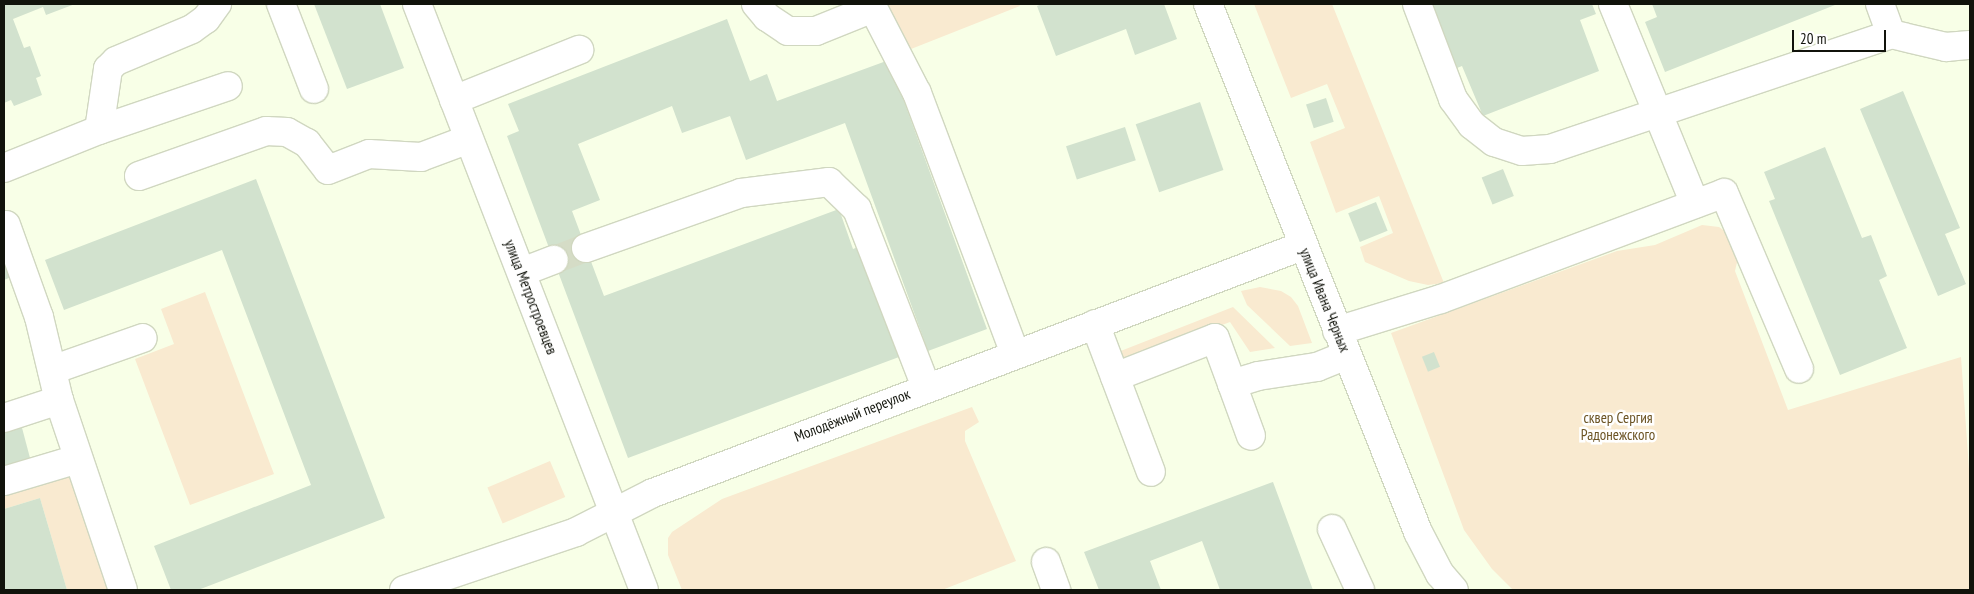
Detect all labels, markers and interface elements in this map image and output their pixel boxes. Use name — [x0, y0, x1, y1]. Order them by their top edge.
scale bar — [1794, 20, 1888, 52]
text: 20 m — [1800, 29, 1826, 48]
street label: улица Метростроевцев — [501, 237, 561, 357]
street label: улица Ивана Черных — [1296, 245, 1354, 355]
street label: Молодёжный переулок — [791, 385, 913, 445]
park label: сквер Сергия Радонежского — [1581, 408, 1655, 443]

